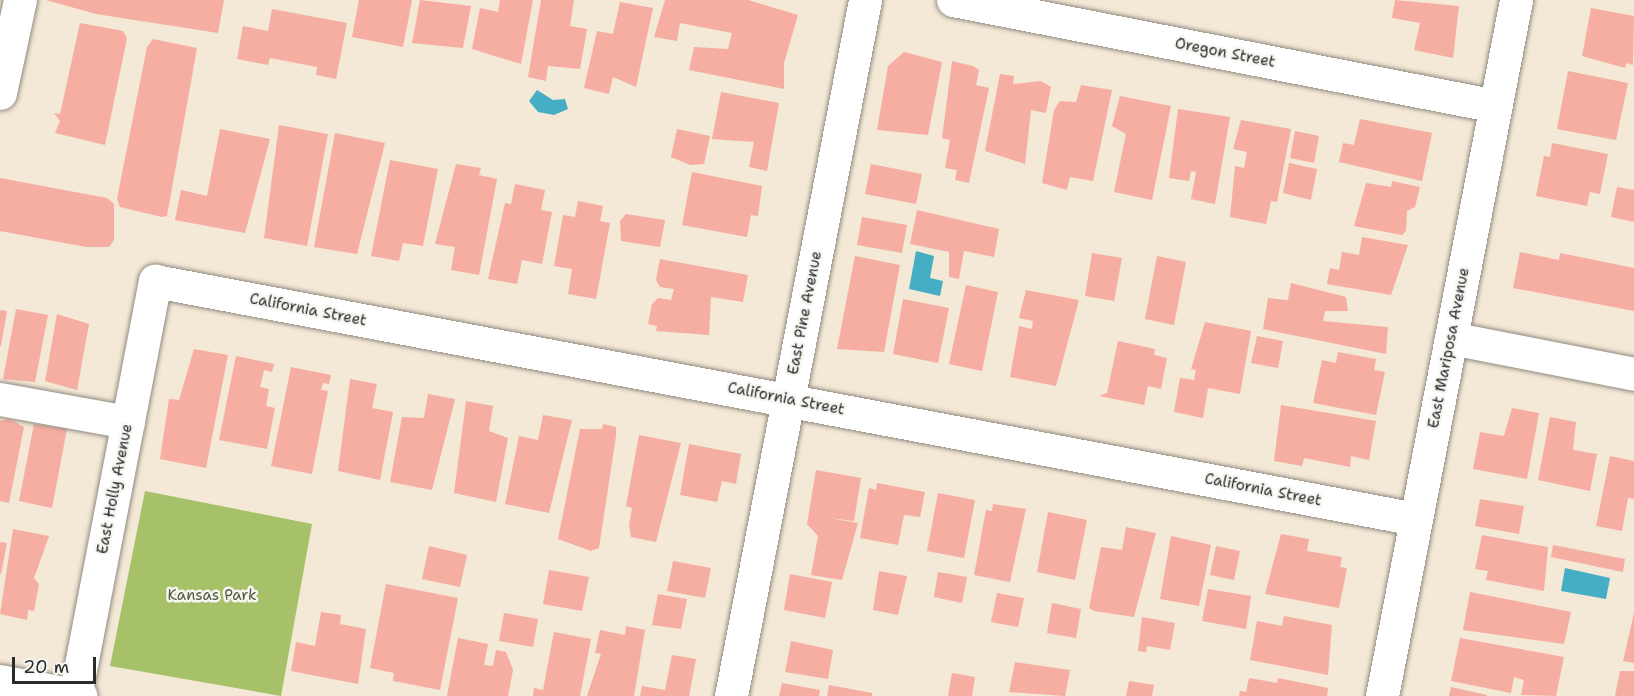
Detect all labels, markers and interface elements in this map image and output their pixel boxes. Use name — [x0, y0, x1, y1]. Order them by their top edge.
street label: Oregon Street — [1173, 34, 1277, 72]
street label: East Pine Avenue — [784, 250, 826, 376]
street label: East Mariposa Avenue — [1425, 266, 1473, 430]
street label: California Street — [248, 290, 368, 330]
street label: California Street — [726, 379, 846, 419]
street label: East Holly Avenue — [94, 422, 136, 556]
street label: California Street — [1203, 470, 1323, 510]
park label: Kansas Park — [168, 587, 256, 605]
scale bar — [15, 645, 99, 683]
text: 20 m — [23, 655, 69, 679]

